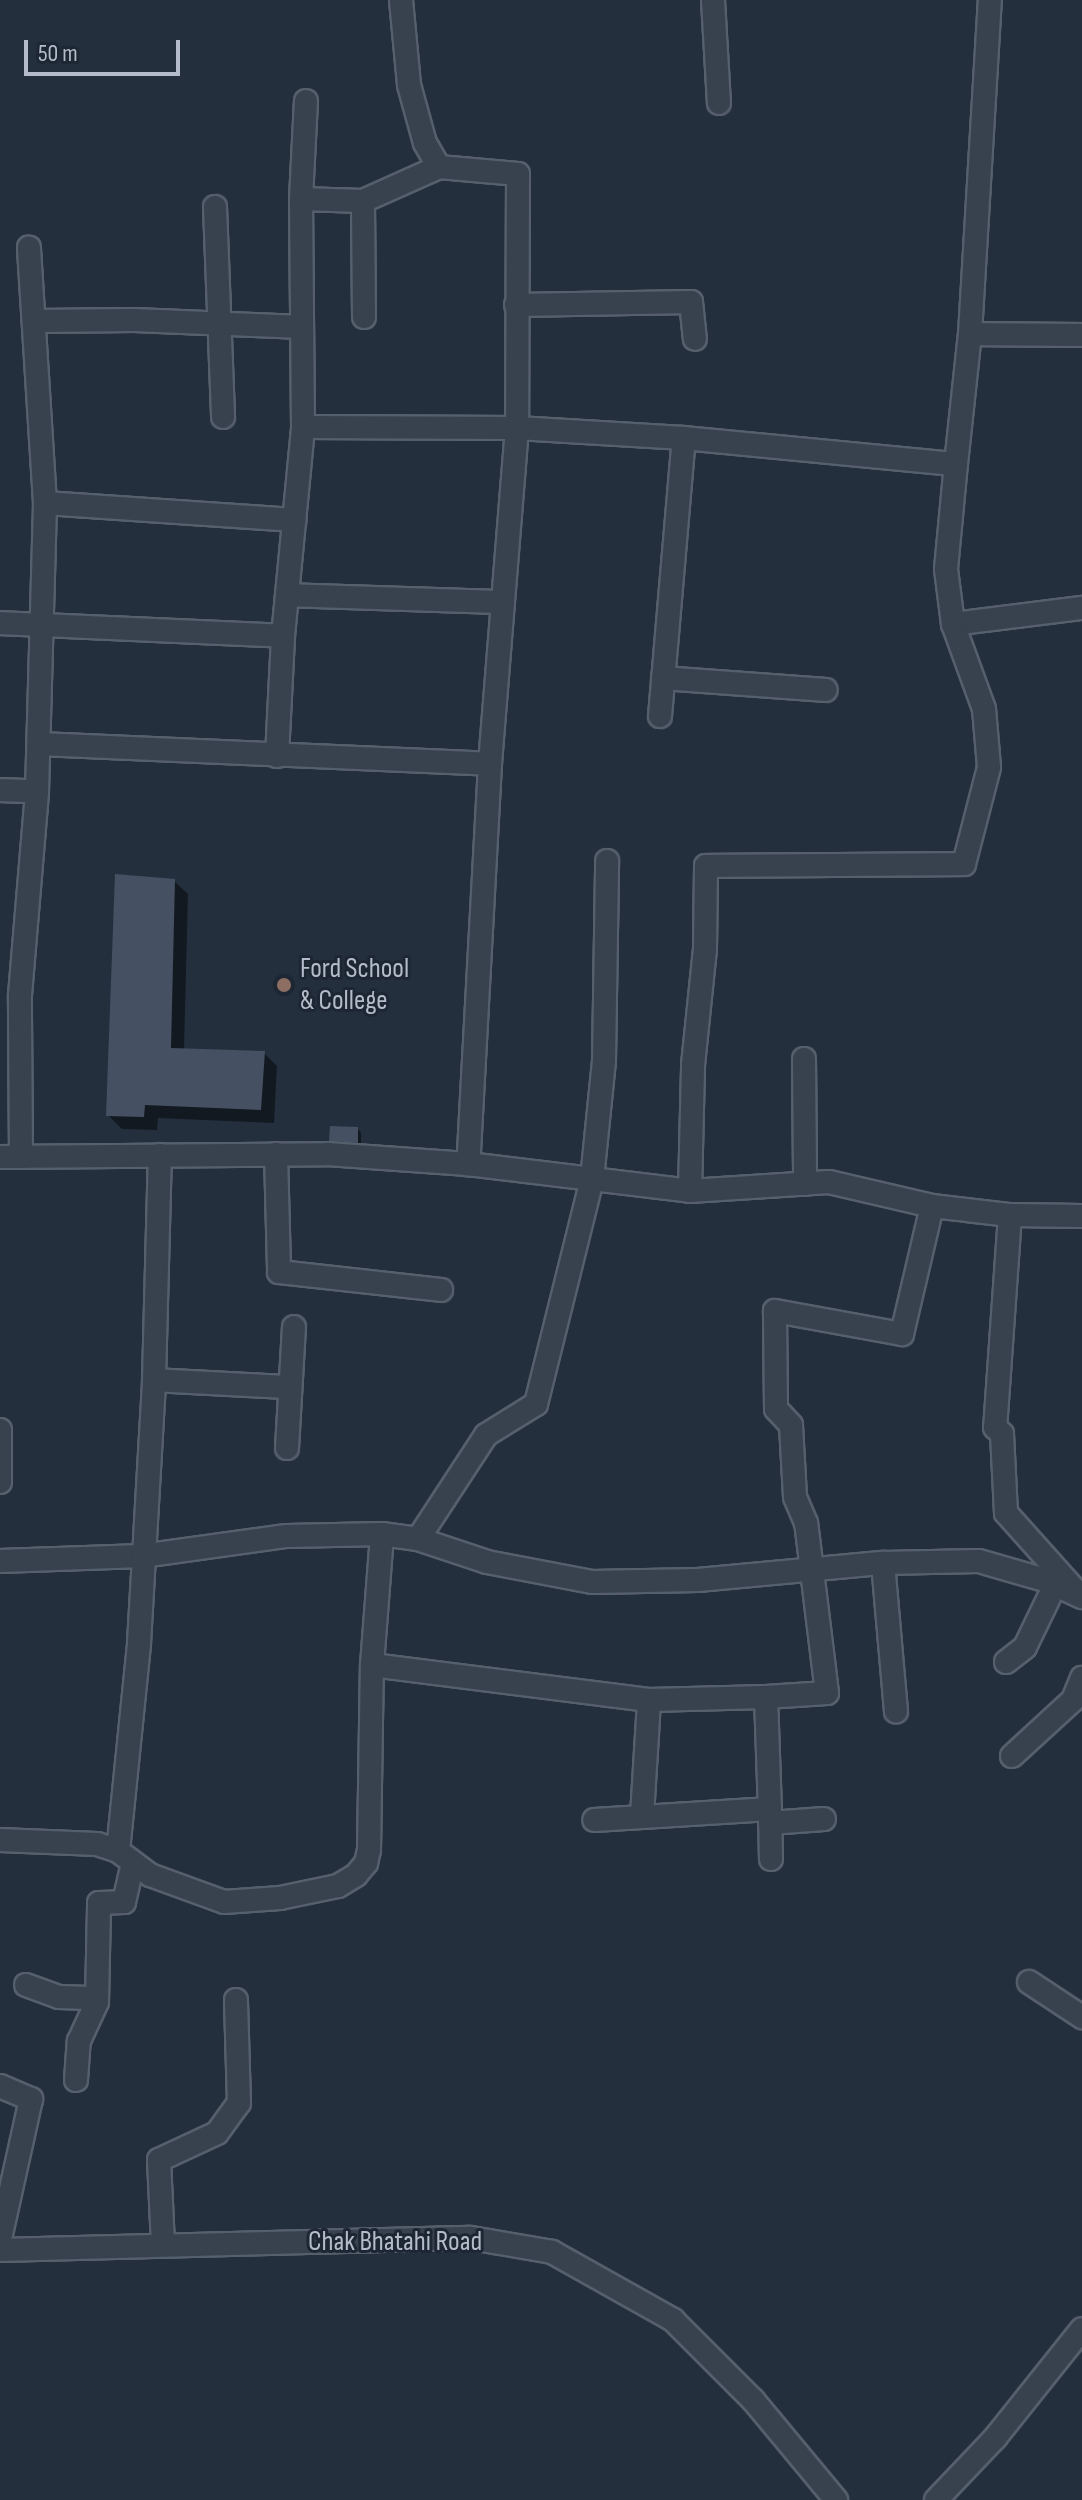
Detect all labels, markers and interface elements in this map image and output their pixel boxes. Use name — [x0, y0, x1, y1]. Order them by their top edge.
scale bar — [28, 24, 184, 74]
text: 50 m — [38, 39, 78, 68]
place label: Ford School & College — [300, 952, 409, 1018]
marker: Ford School & College — [275, 976, 293, 994]
street label: Chak Bhatahi Road — [308, 2225, 482, 2259]

